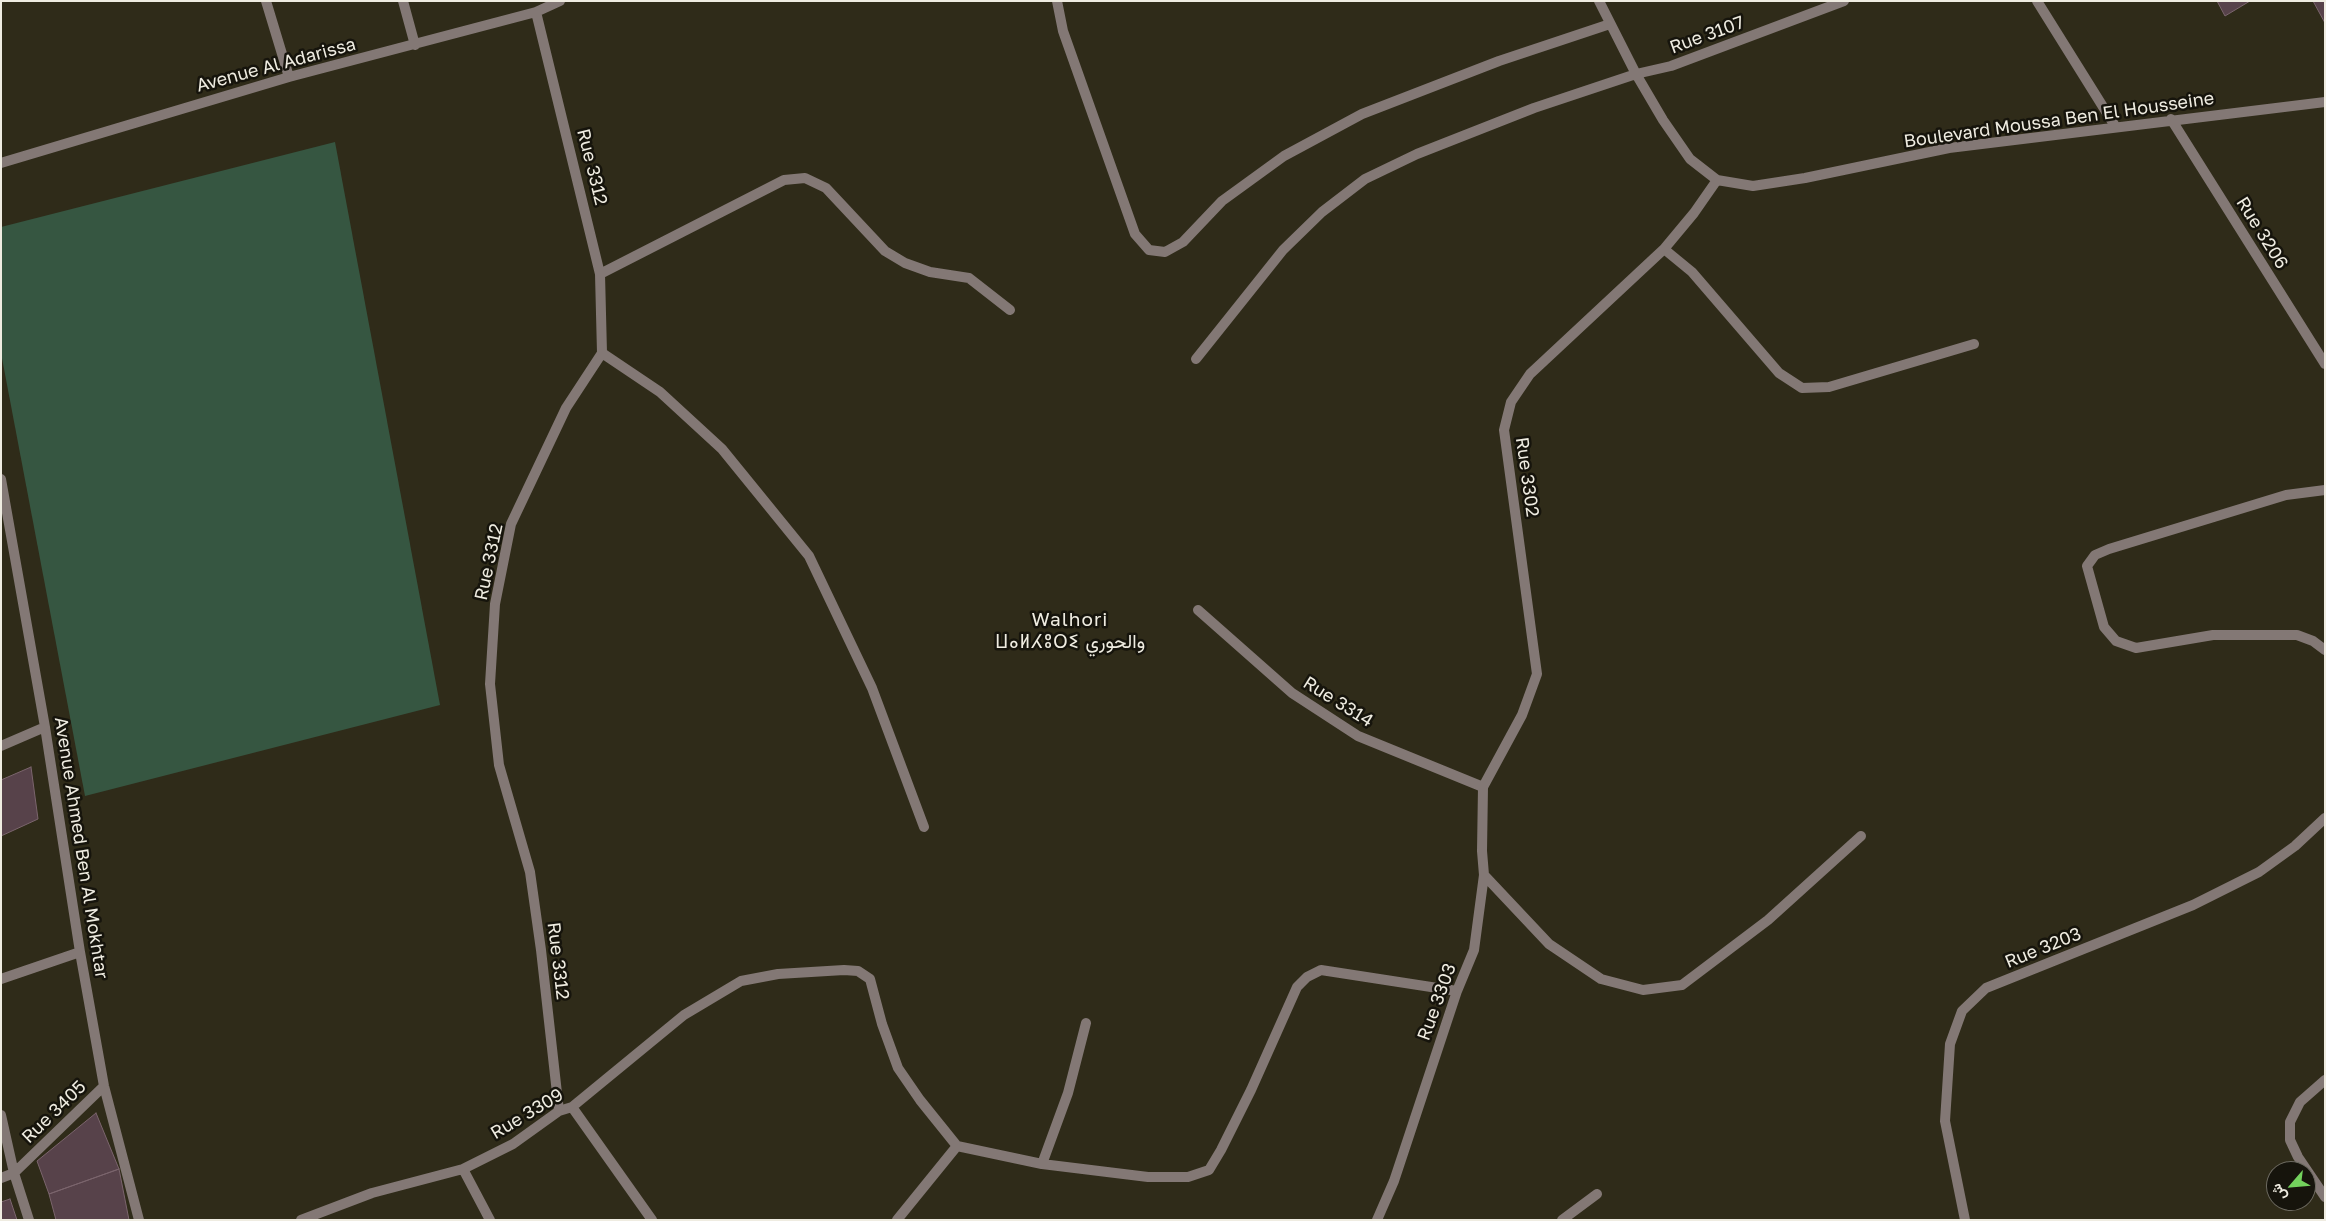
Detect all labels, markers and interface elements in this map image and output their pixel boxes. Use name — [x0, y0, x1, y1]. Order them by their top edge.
street label: Rue 3107 — [1667, 12, 1747, 58]
street label: Avenue Al Adarissa — [194, 33, 358, 97]
street label: Boulevard Moussa Ben El Housseine — [1903, 88, 2215, 152]
street label: Rue 3312 — [572, 127, 612, 207]
street label: Rue 3206 — [2231, 193, 2293, 273]
street label: Rue 3302 — [1511, 436, 1543, 518]
street label: Rue 3312 — [470, 522, 508, 602]
district label: Walhori ⵡⴰⵍⵃⵓⵔⵉ والحوري — [999, 609, 1141, 653]
street label: Rue 3314 — [1299, 672, 1377, 732]
street label: Avenue Ahmed Ben Al Mokhtar — [50, 716, 112, 980]
street label: Rue 3312 — [543, 921, 573, 1001]
street label: Rue 3203 — [2002, 923, 2084, 973]
street label: Rue 3303 — [1413, 961, 1461, 1043]
street label: Rue 3405 — [17, 1076, 91, 1148]
street label: Rue 3309 — [487, 1084, 567, 1144]
north arrow — [2266, 1161, 2316, 1211]
text: ش — [2267, 1181, 2289, 1204]

